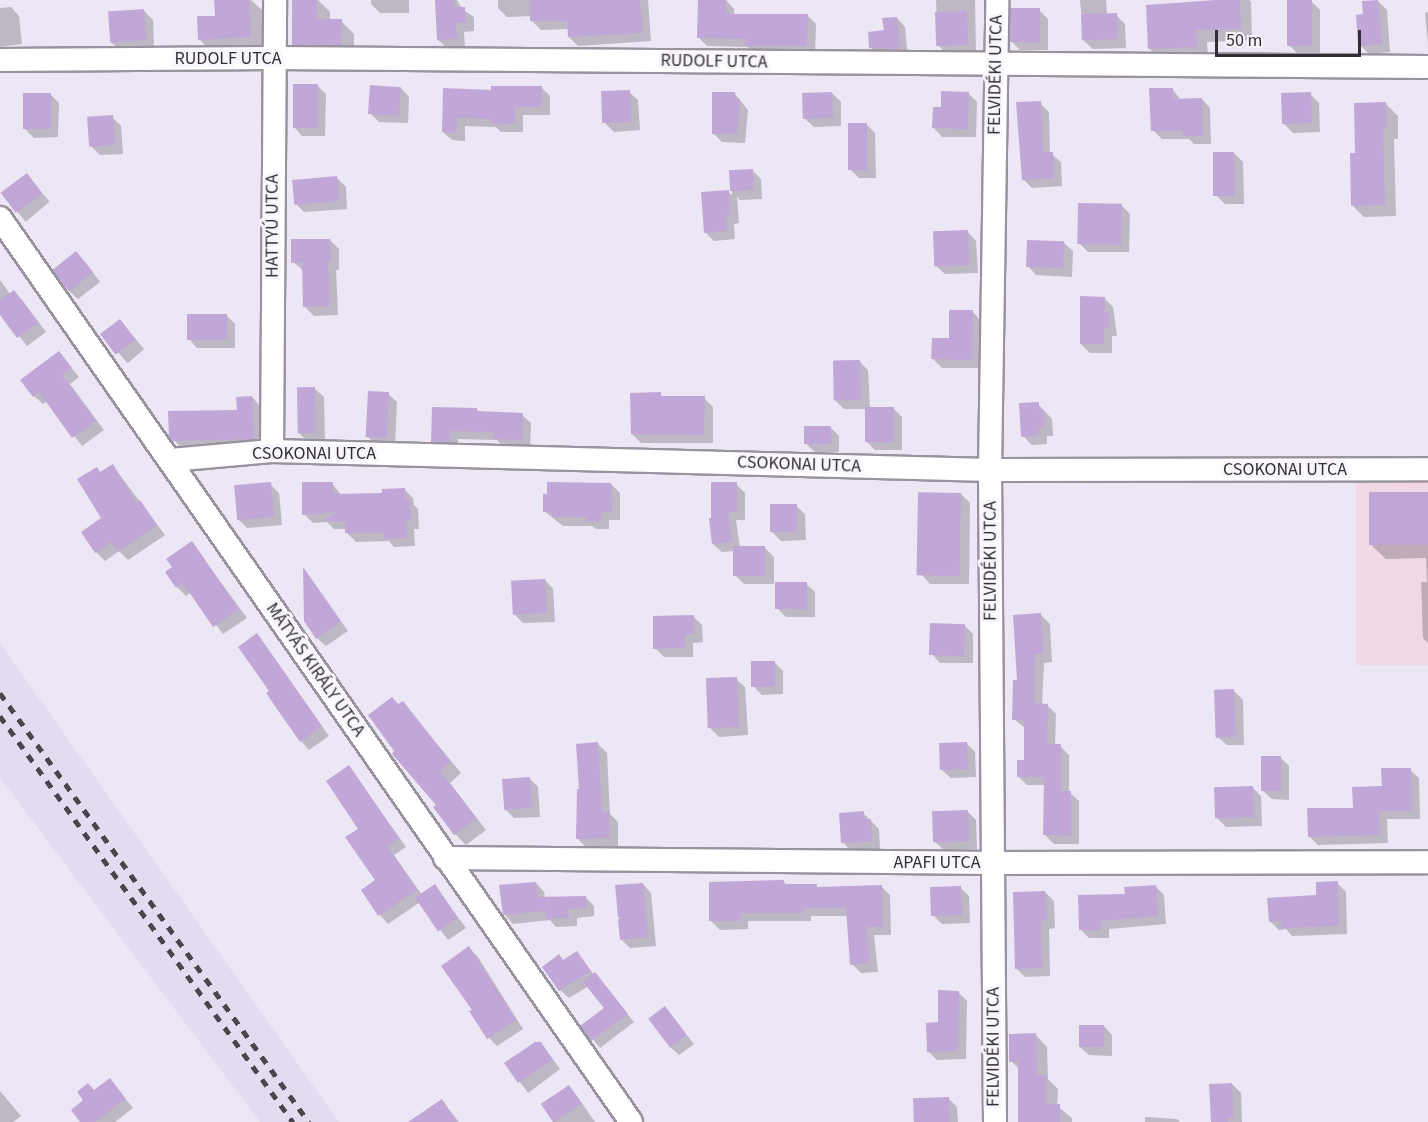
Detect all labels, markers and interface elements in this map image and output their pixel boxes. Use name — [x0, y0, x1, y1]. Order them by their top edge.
street label: FELVIDÉKI UTCA — [984, 15, 1008, 135]
scale bar — [1218, 18, 1364, 56]
text: 50 m — [1226, 28, 1262, 53]
street label: RUDOLF UTCA — [175, 48, 281, 70]
street label: RUDOLF UTCA — [660, 50, 768, 74]
street label: HATTYÚ UTCA — [262, 174, 284, 278]
street label: CSOKONAI UTCA — [252, 443, 376, 465]
street label: CSOKONAI UTCA — [737, 452, 861, 478]
street label: CSOKONAI UTCA — [1223, 459, 1347, 481]
street label: FELVIDÉKI UTCA — [980, 501, 1002, 621]
street label: MÁTYÁS KIRÁLY UTCA — [261, 599, 369, 741]
street label: APAFI UTCA — [893, 852, 981, 874]
street label: FELVIDÉKI UTCA — [983, 987, 1005, 1107]

